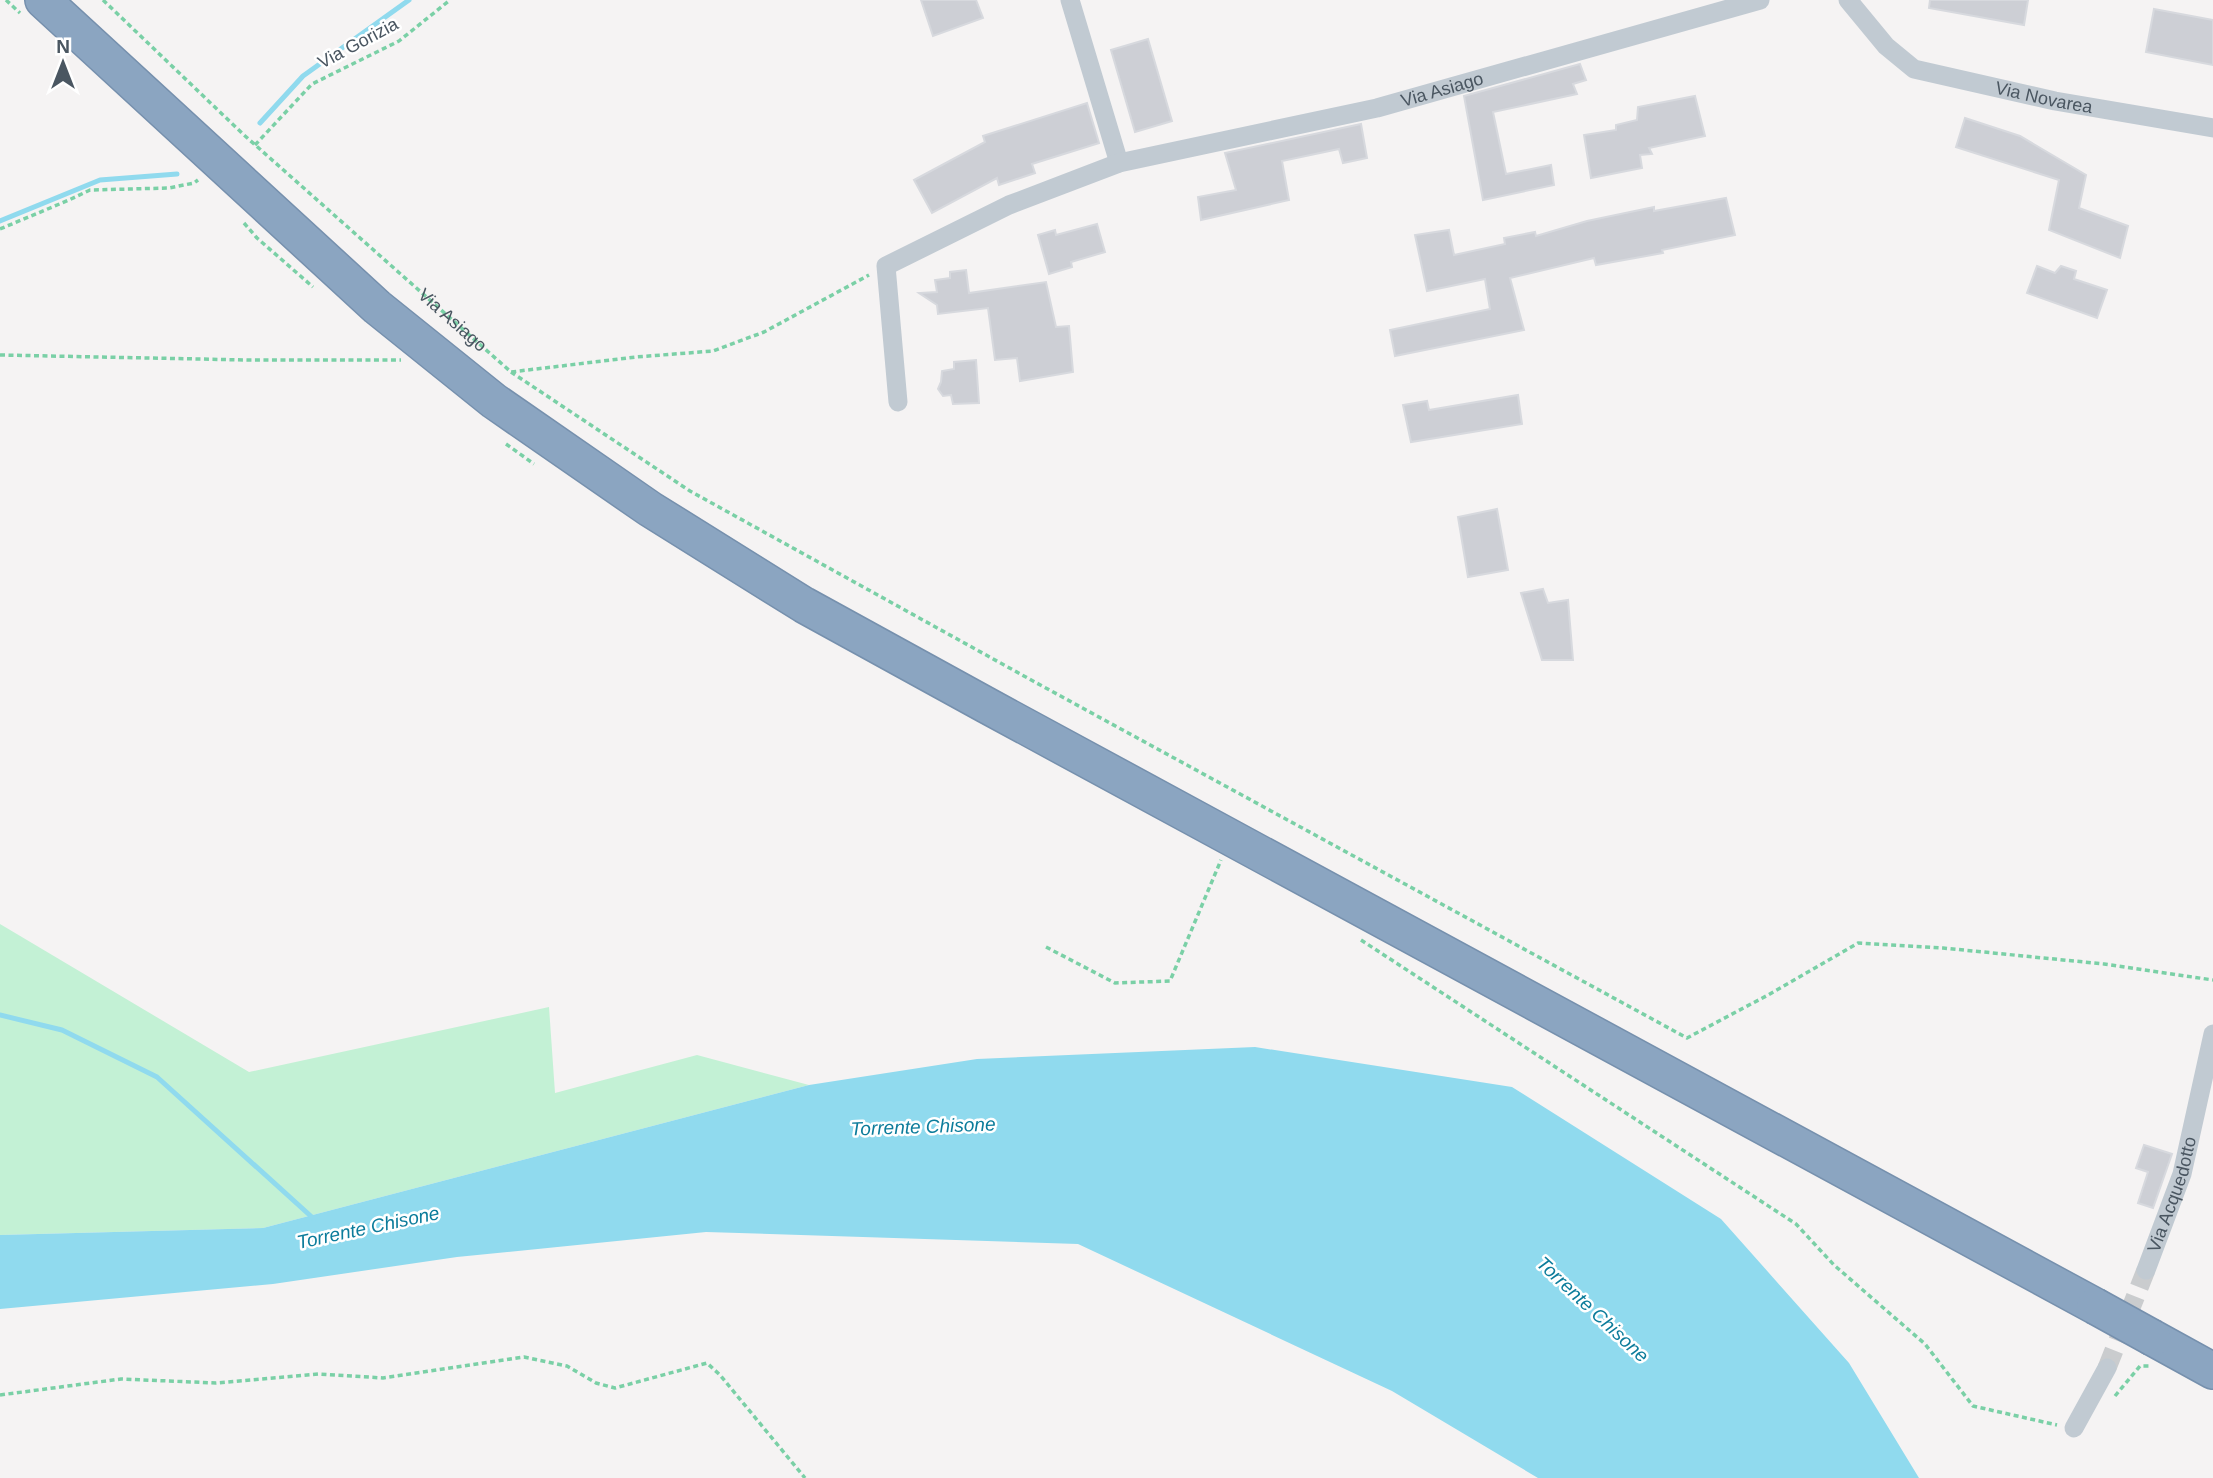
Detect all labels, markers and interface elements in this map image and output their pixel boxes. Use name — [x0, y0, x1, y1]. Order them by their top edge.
street label: Via Gorizia — [315, 13, 402, 72]
north arrow — [28, 28, 98, 98]
text: N — [56, 36, 70, 57]
street label: Via Asiago — [1399, 69, 1486, 111]
street label: Via Novarea — [1993, 78, 2095, 117]
street label: Via Asiago — [414, 284, 491, 356]
water label: Torrente Chisone — [850, 1113, 996, 1140]
street label: Via Acquedotto — [2144, 1135, 2200, 1255]
water label: Torrente Chisone — [295, 1202, 441, 1253]
water label: Torrente Chisone — [1532, 1252, 1653, 1367]

